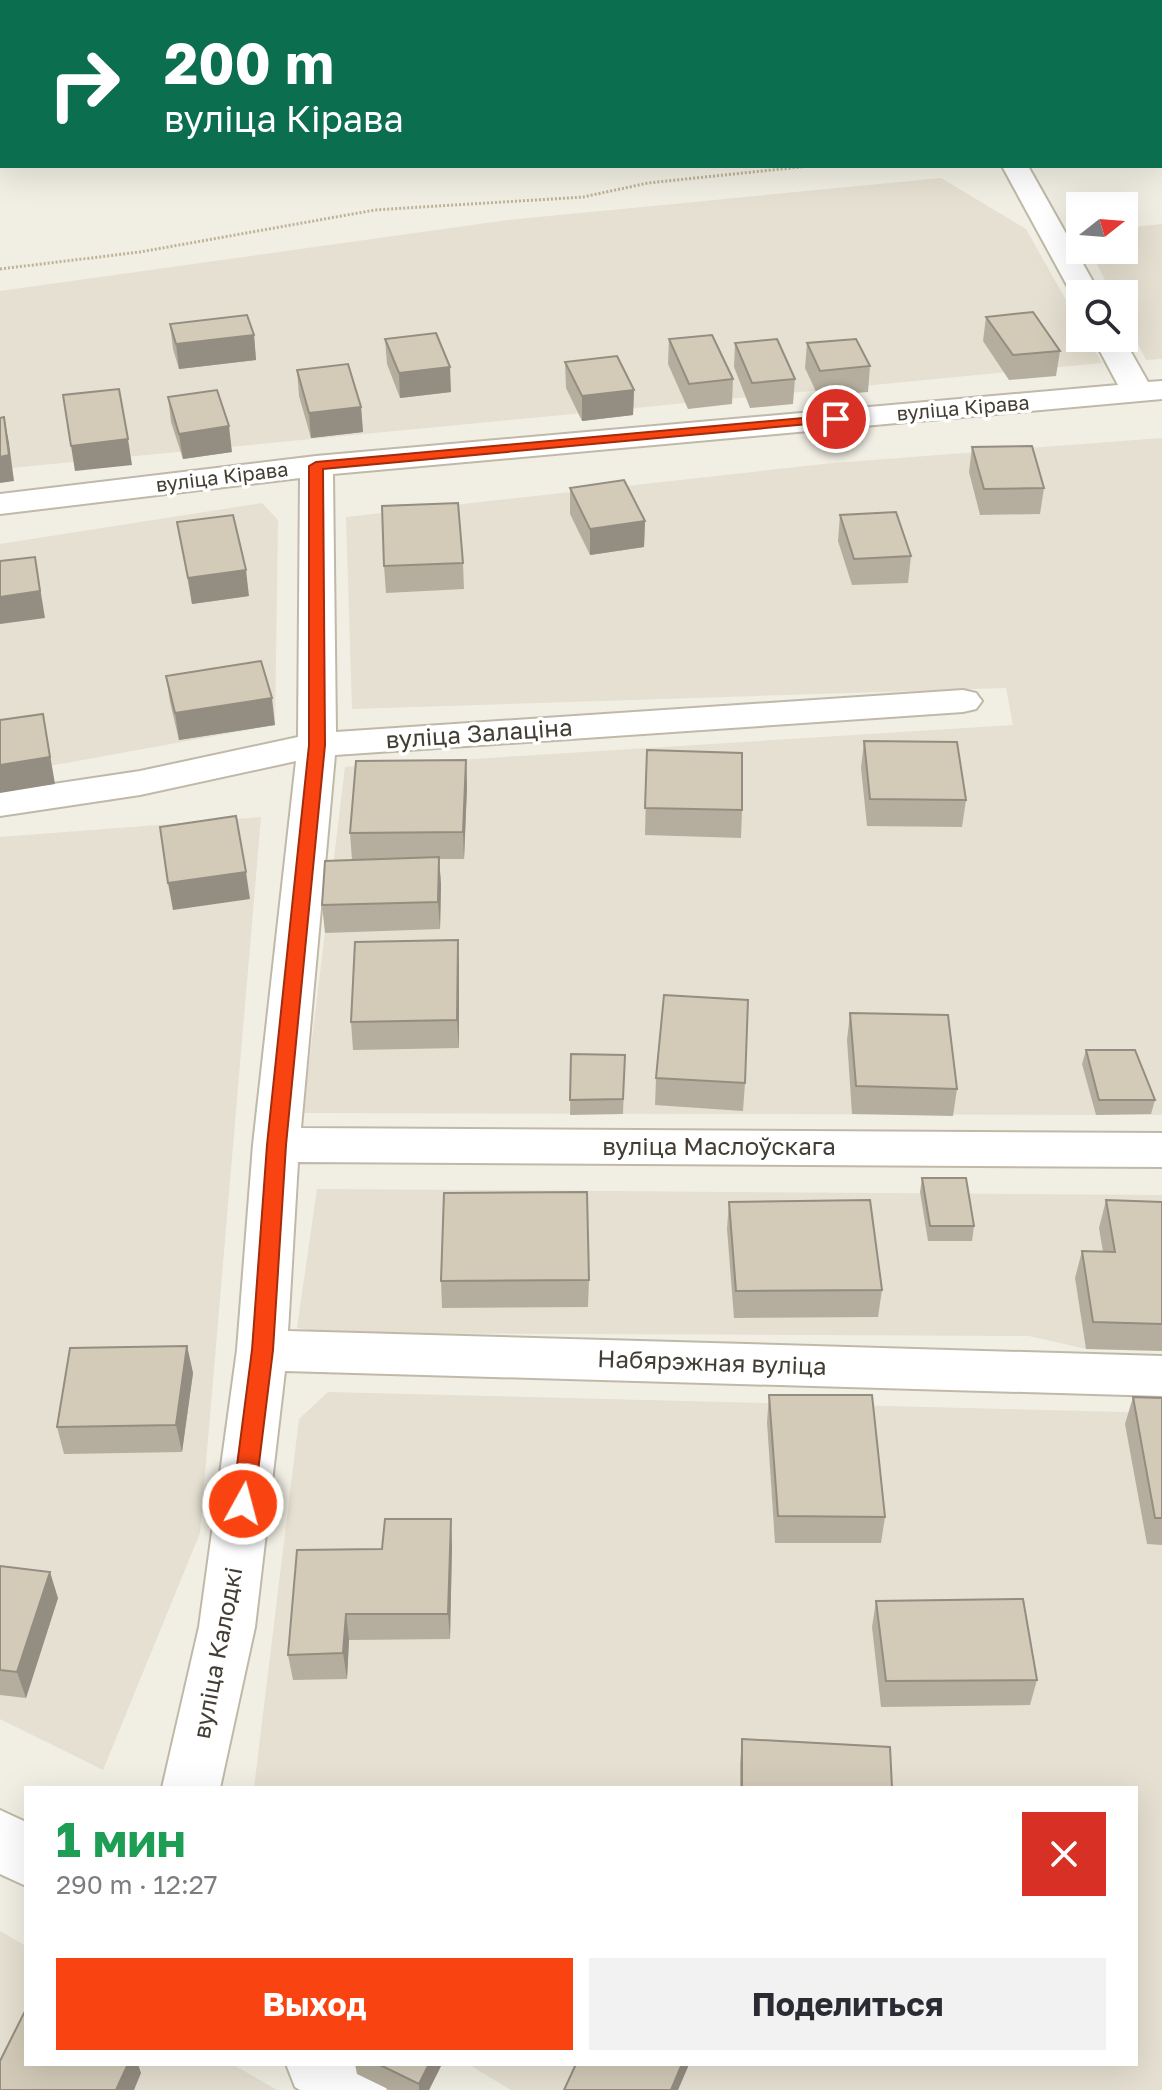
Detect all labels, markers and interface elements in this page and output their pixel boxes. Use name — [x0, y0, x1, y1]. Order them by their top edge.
text: 200 m — [164, 29, 334, 96]
icon: right — [32, 32, 136, 136]
text: вуліца Кірава — [164, 97, 404, 140]
north arrow — [1066, 192, 1138, 264]
map controls — [1066, 192, 1138, 352]
button: search — [1066, 280, 1138, 352]
pin — [802, 385, 870, 453]
street label: вуліца Кірава — [896, 389, 1030, 425]
icon: arrive — [814, 397, 858, 441]
street label: вуліца Кірава — [154, 456, 289, 496]
street label: вуліца Залаціна — [384, 712, 573, 753]
street label: вуліца Маслоўскага — [602, 1131, 836, 1160]
street label: Набярэжная вуліца — [597, 1343, 827, 1380]
position arrow — [201, 1462, 285, 1546]
street label: вуліца Калодкі — [186, 1564, 247, 1741]
text: 1 мин — [56, 1810, 186, 1868]
button: close — [1022, 1812, 1106, 1896]
text: 290 m · 12:27 — [56, 1869, 218, 1900]
button: Выход — [56, 1958, 573, 2050]
button: Поделиться — [589, 1958, 1106, 2050]

